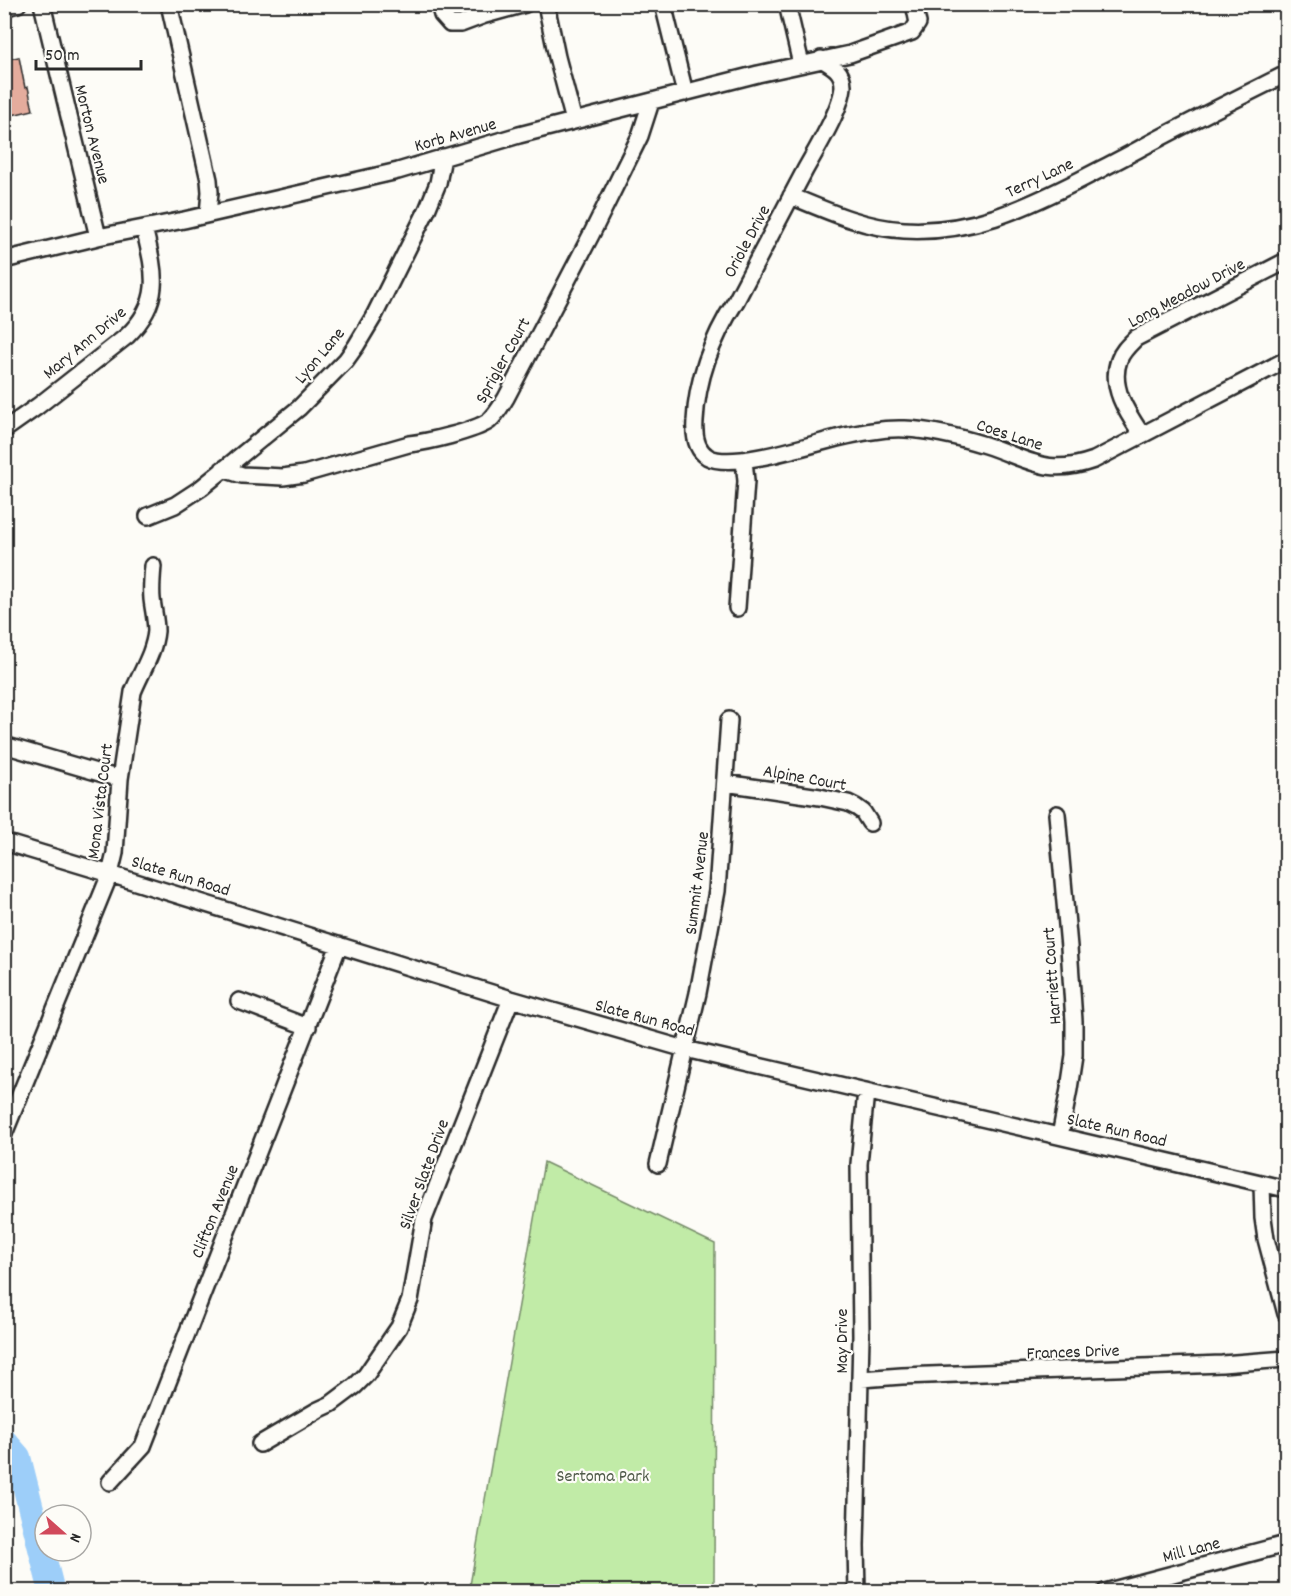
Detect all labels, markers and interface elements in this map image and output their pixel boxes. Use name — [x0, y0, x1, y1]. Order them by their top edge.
scale bar — [36, 33, 141, 71]
text: 50 m — [45, 44, 80, 69]
street label: Morton Avenue — [66, 82, 115, 187]
street label: Korb Avenue — [412, 113, 500, 160]
street label: Terry Lane — [1002, 153, 1078, 206]
street label: Oriole Drive — [719, 201, 778, 283]
street label: Long Meadow Drive — [1124, 253, 1250, 336]
street label: Mary Ann Drive — [38, 301, 133, 386]
street label: Sprigler Court — [470, 313, 538, 409]
street label: Lyon Lane — [290, 323, 352, 390]
street label: Coes Lane — [973, 414, 1046, 459]
street label: Mona Vista Court — [82, 742, 121, 860]
street label: Alpine Court — [761, 760, 848, 799]
street label: Summit Avenue — [680, 830, 717, 936]
street label: Slate Run Road — [128, 851, 233, 904]
street label: Harriett Court — [1038, 926, 1069, 1025]
street label: Slate Run Road — [592, 994, 697, 1045]
street label: Slate Run Road — [1064, 1108, 1169, 1155]
street label: Silver Slate Drive — [394, 1116, 457, 1234]
street label: Clifton Avenue — [186, 1161, 247, 1263]
street label: May Drive — [831, 1308, 856, 1374]
street label: Frances Drive — [1026, 1339, 1120, 1368]
park label: Sertoma Park — [557, 1465, 649, 1490]
north arrow — [33, 1503, 93, 1563]
text: N — [62, 1530, 87, 1545]
street label: Mill Lane — [1160, 1532, 1223, 1571]

